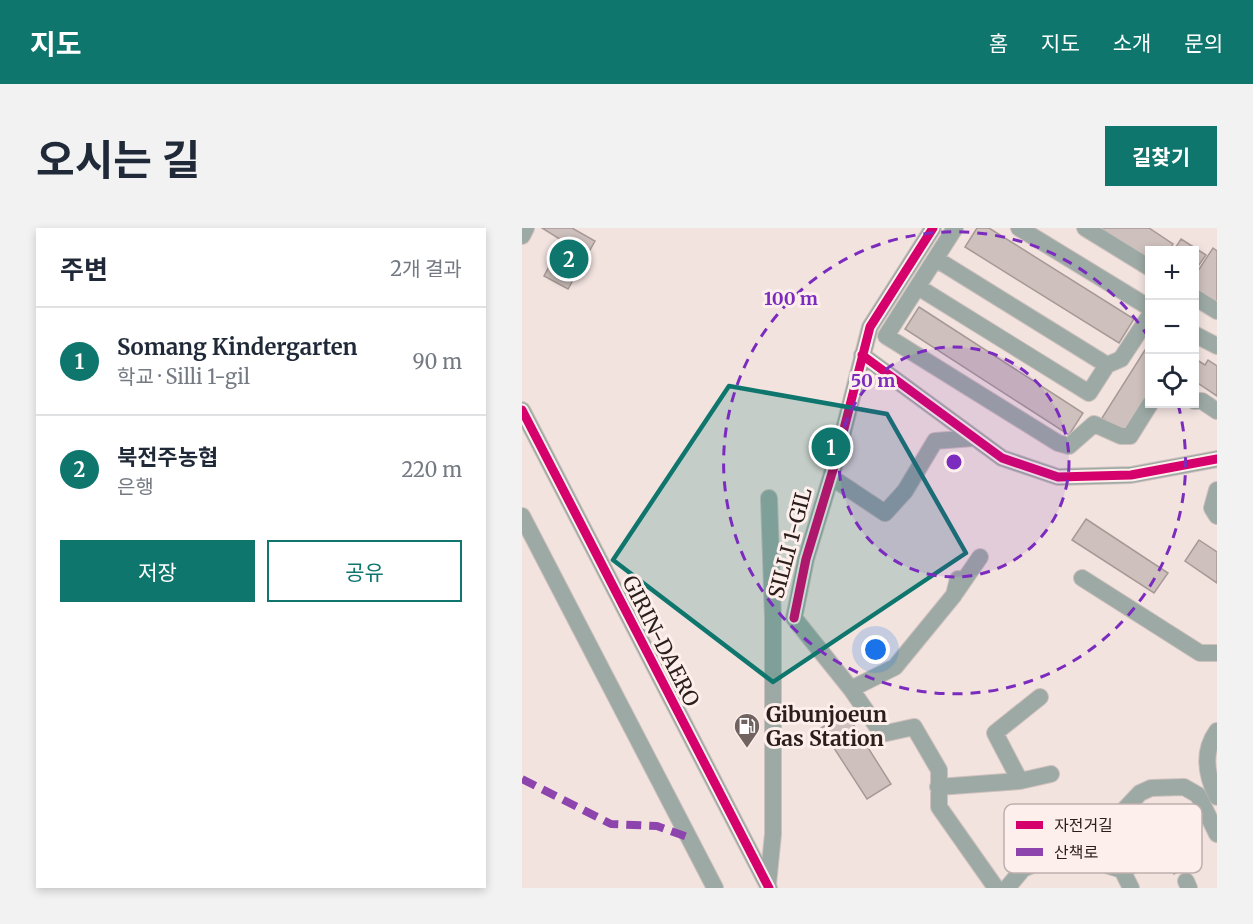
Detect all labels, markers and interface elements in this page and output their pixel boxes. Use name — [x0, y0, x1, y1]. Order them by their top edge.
text: 지도 — [30, 26, 82, 62]
text: 홈 — [989, 30, 1008, 57]
text: 지도 — [1041, 30, 1080, 57]
text: 소개 — [1113, 30, 1151, 57]
text: 문의 — [1184, 30, 1223, 57]
button: 길찾기 — [1105, 126, 1217, 186]
text: 오시는 길 — [36, 134, 201, 186]
pin: 2 — [550, 237, 588, 282]
map controls — [1145, 246, 1199, 408]
button: + — [1145, 246, 1199, 300]
text: 주변 — [60, 253, 108, 286]
text: 2개 결과 — [390, 256, 462, 281]
text: 100 m — [764, 287, 818, 310]
button: − — [1145, 300, 1199, 354]
text: Somang Kindergarten — [117, 333, 358, 361]
text: 1 — [75, 349, 84, 374]
text: 90 m — [412, 349, 462, 374]
button: locate — [1145, 354, 1199, 408]
text: 학교 · Silli 1-gil — [117, 364, 250, 389]
text: 50 m — [851, 369, 895, 392]
pin: 1 — [812, 424, 850, 470]
text: 북전주농협 — [117, 443, 218, 471]
centre of rings — [944, 452, 964, 472]
text: 2 — [74, 457, 85, 482]
text: 220 m — [402, 457, 462, 482]
text: 은행 — [117, 474, 154, 499]
street label: SILLI 1-GIL — [762, 485, 818, 601]
button: 저장 — [60, 540, 255, 602]
button: 공유 — [267, 540, 462, 602]
street label: GIRIN-DAERO — [616, 571, 706, 711]
your location — [861, 635, 890, 664]
place label: Gibunjoeun Gas Station — [766, 701, 887, 752]
fuel station icon: Gibunjoeun Gas Station — [732, 711, 762, 749]
legend — [1004, 804, 1202, 873]
text: 자전거길 — [1054, 815, 1113, 835]
text: 산책로 — [1054, 842, 1098, 862]

